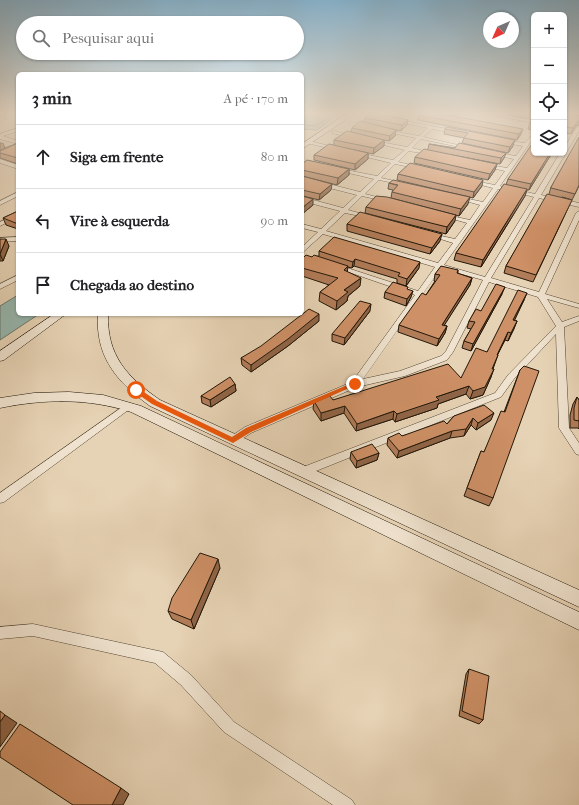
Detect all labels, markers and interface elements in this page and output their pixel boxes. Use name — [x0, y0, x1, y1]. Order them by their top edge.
north arrow — [483, 12, 519, 48]
map controls — [531, 12, 567, 156]
button: + — [531, 12, 567, 48]
search box — [16, 16, 304, 60]
icon: search — [30, 27, 52, 49]
text: Pesquisar aqui — [62, 29, 154, 47]
button: − — [531, 48, 567, 84]
button: locate — [531, 84, 567, 120]
text: 3 min — [32, 88, 72, 108]
text: A pé · 170 m — [223, 91, 288, 106]
button: layers — [531, 120, 567, 156]
icon: ahead — [32, 146, 54, 168]
text: Siga em frente — [70, 148, 163, 166]
text: 80 m — [261, 149, 288, 164]
icon: left — [32, 210, 54, 232]
text: Vire à esquerda — [70, 212, 169, 230]
text: 90 m — [260, 213, 288, 228]
icon: arrive — [32, 274, 54, 296]
text: Chegada ao destino — [70, 276, 194, 294]
route end — [346, 375, 364, 393]
route start — [127, 381, 145, 399]

